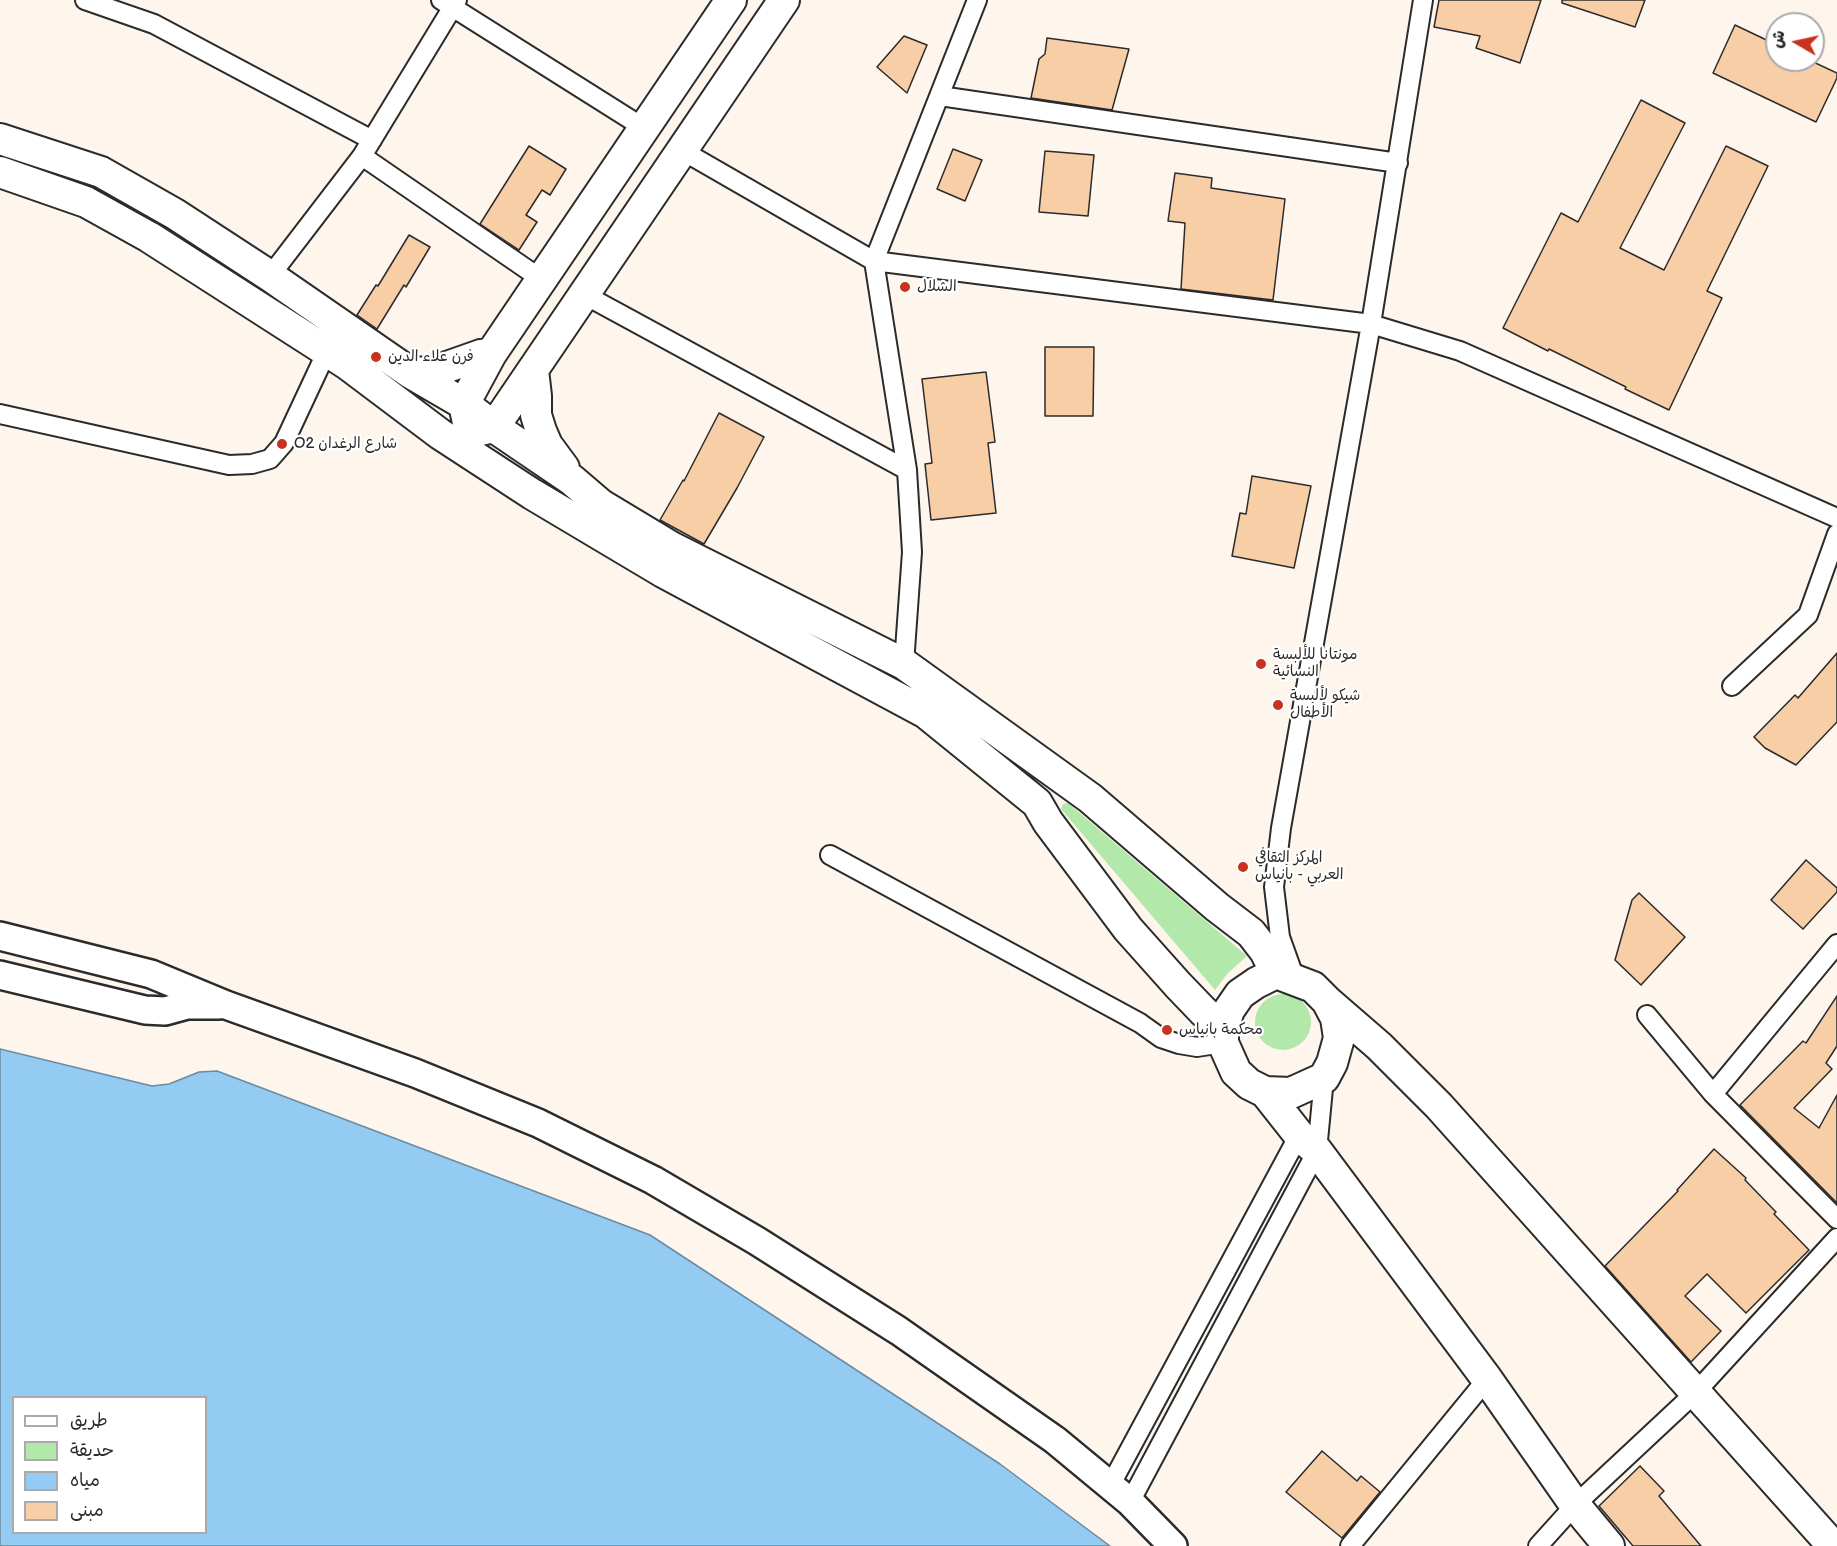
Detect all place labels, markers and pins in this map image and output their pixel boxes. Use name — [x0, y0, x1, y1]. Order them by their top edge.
place label: الشلال — [917, 278, 957, 296]
marker: الشلال — [898, 280, 912, 294]
place label: فرن علاء الدين — [388, 348, 474, 366]
marker: فرن علاء الدين — [369, 350, 383, 364]
place label: O2 شارع الرغدان — [294, 435, 397, 453]
marker: O2 شارع الرغدان — [275, 437, 289, 451]
place label: مونتانا للألبسة النسائية — [1273, 646, 1357, 681]
marker: مونتانا للألبسة النسائية — [1254, 657, 1268, 671]
place label: شيكو لألبسة الأطفال — [1290, 687, 1360, 722]
marker: شيكو لألبسة الأطفال — [1271, 698, 1285, 712]
place label: المركز الثقافي العربي - بانياس — [1255, 849, 1343, 884]
marker: المركز الثقافي العربي - بانياس — [1236, 860, 1250, 874]
place label: محكمة بانياس — [1179, 1021, 1263, 1039]
marker: محكمة بانياس — [1160, 1023, 1174, 1037]

